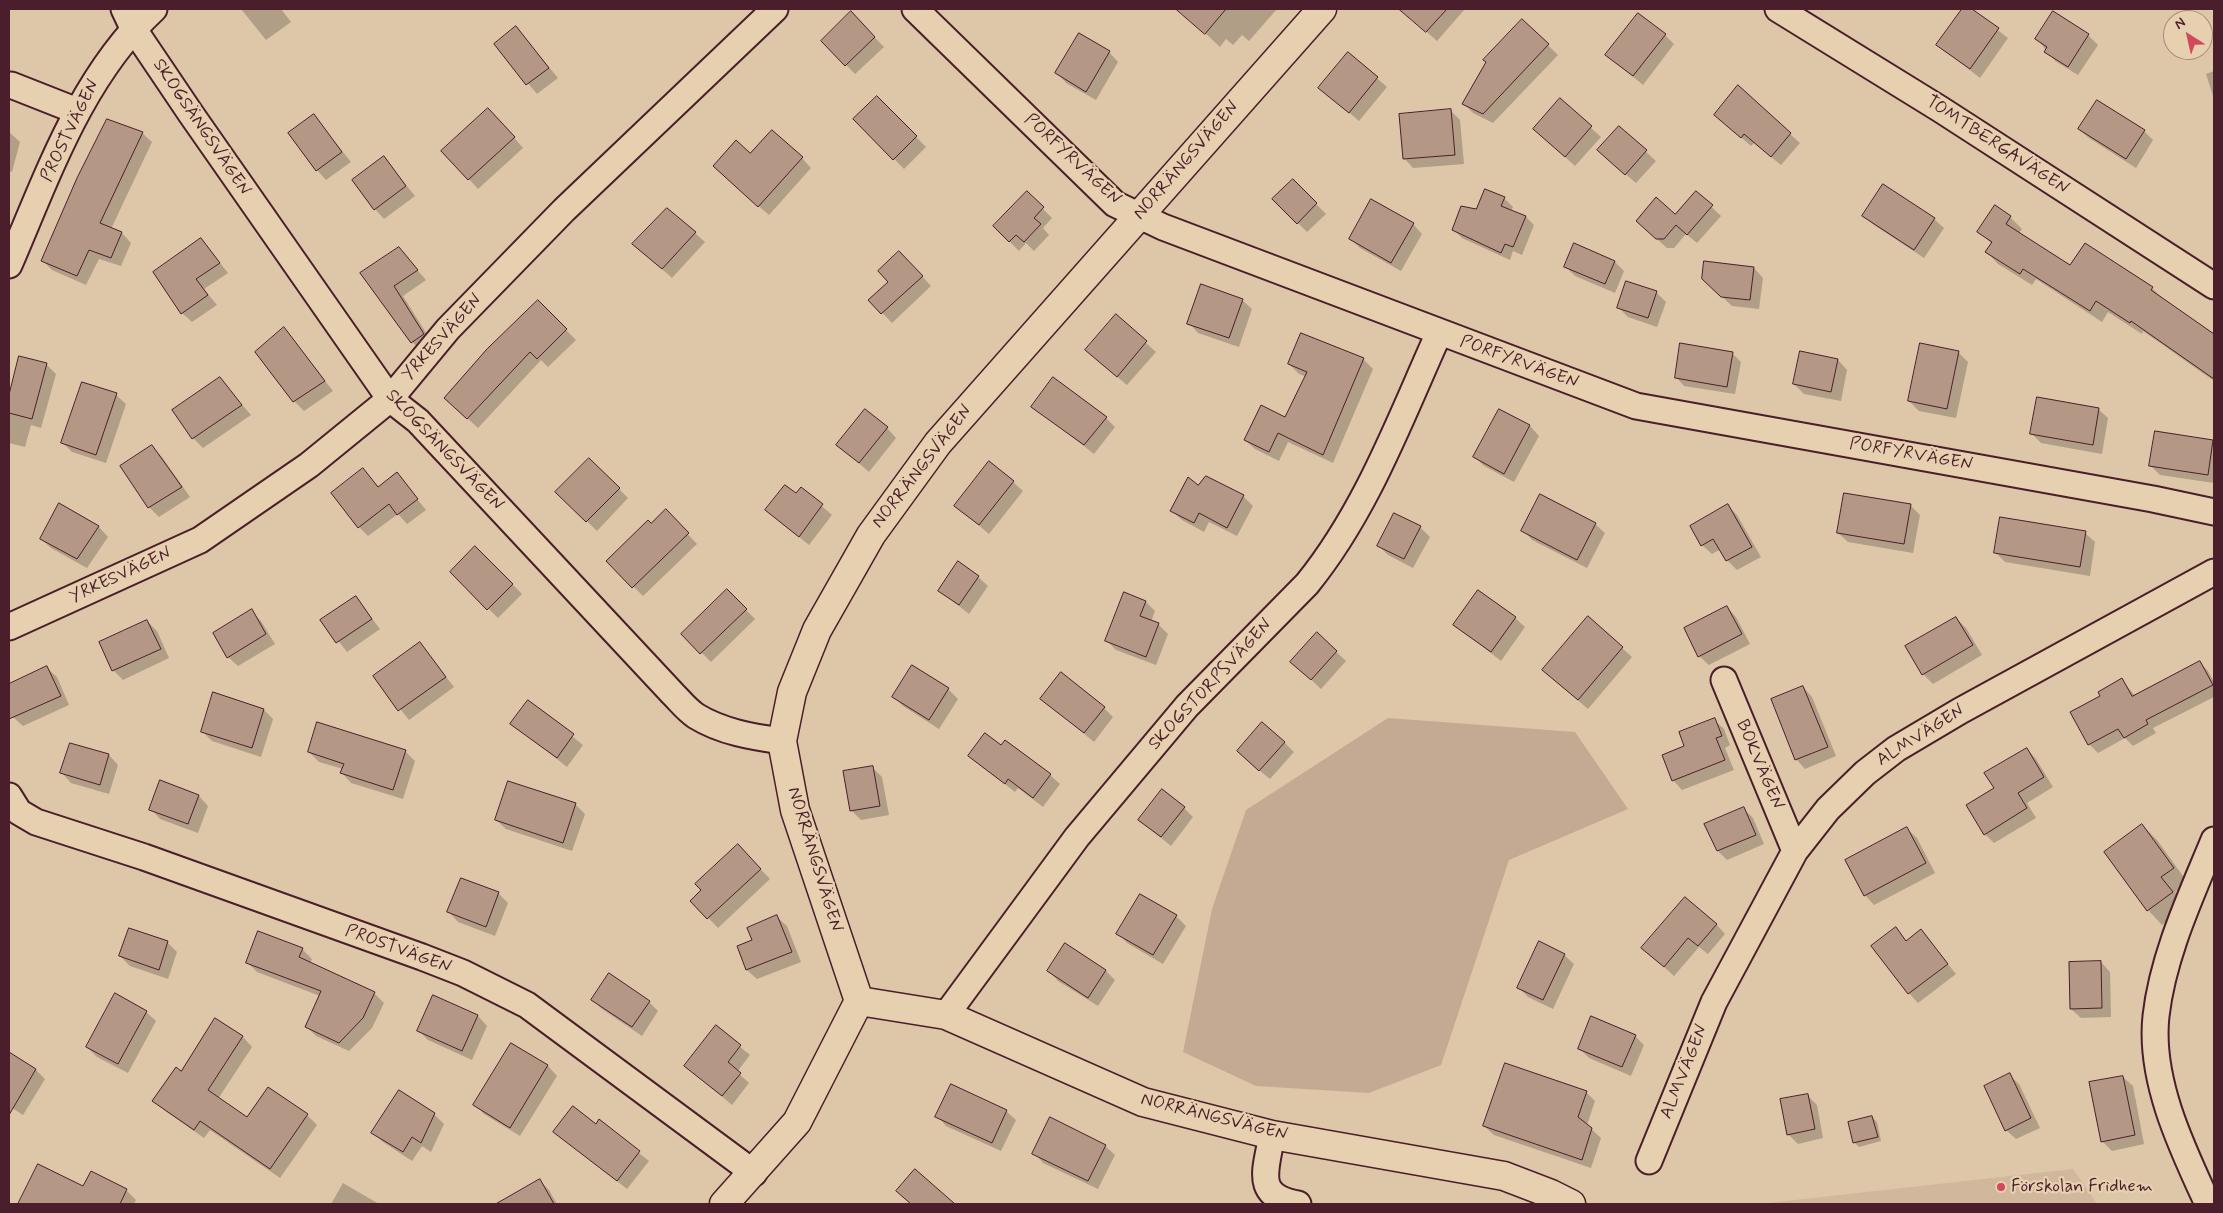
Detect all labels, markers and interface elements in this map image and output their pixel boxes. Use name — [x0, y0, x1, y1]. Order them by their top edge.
north arrow — [2163, 10, 2213, 60]
text: N — [2171, 13, 2189, 34]
street label: SKOGSÄNGSVÄGEN — [147, 55, 255, 201]
street label: PROSTVÄGEN — [37, 76, 105, 186]
street label: TOMTBERGAVÄGEN — [1921, 92, 2073, 200]
street label: NORRÄNGSVÄGEN — [1129, 97, 1245, 225]
street label: PORFYRVÄGEN — [1019, 110, 1125, 210]
street label: YRKESVÄGEN — [398, 290, 488, 386]
street label: PORFYRVÄGEN — [1457, 331, 1581, 395]
street label: SKOGSÄNGSVÄGEN — [380, 386, 508, 516]
street label: NORRÄNGSVÄGEN — [868, 401, 978, 533]
street label: PORFYRVÄGEN — [1848, 434, 1974, 476]
street label: YRKESVÄGEN — [67, 543, 175, 609]
street label: SKOGSTORPSVÄGEN — [1144, 615, 1278, 755]
street label: ALMVÄGEN — [1873, 700, 1969, 772]
street label: BOKVÄGEN — [1730, 717, 1788, 813]
street label: NORRÄNGSVÄGEN — [782, 785, 846, 935]
street label: PROSTVÄGEN — [342, 921, 454, 979]
street label: ALMVÄGEN — [1656, 1022, 1714, 1122]
street label: NORRÄNGSVÄGEN — [1138, 1089, 1290, 1147]
place label: Förskolan Fridhem — [2011, 1176, 2153, 1198]
marker: Förskolan Fridhem — [1995, 1181, 2007, 1193]

